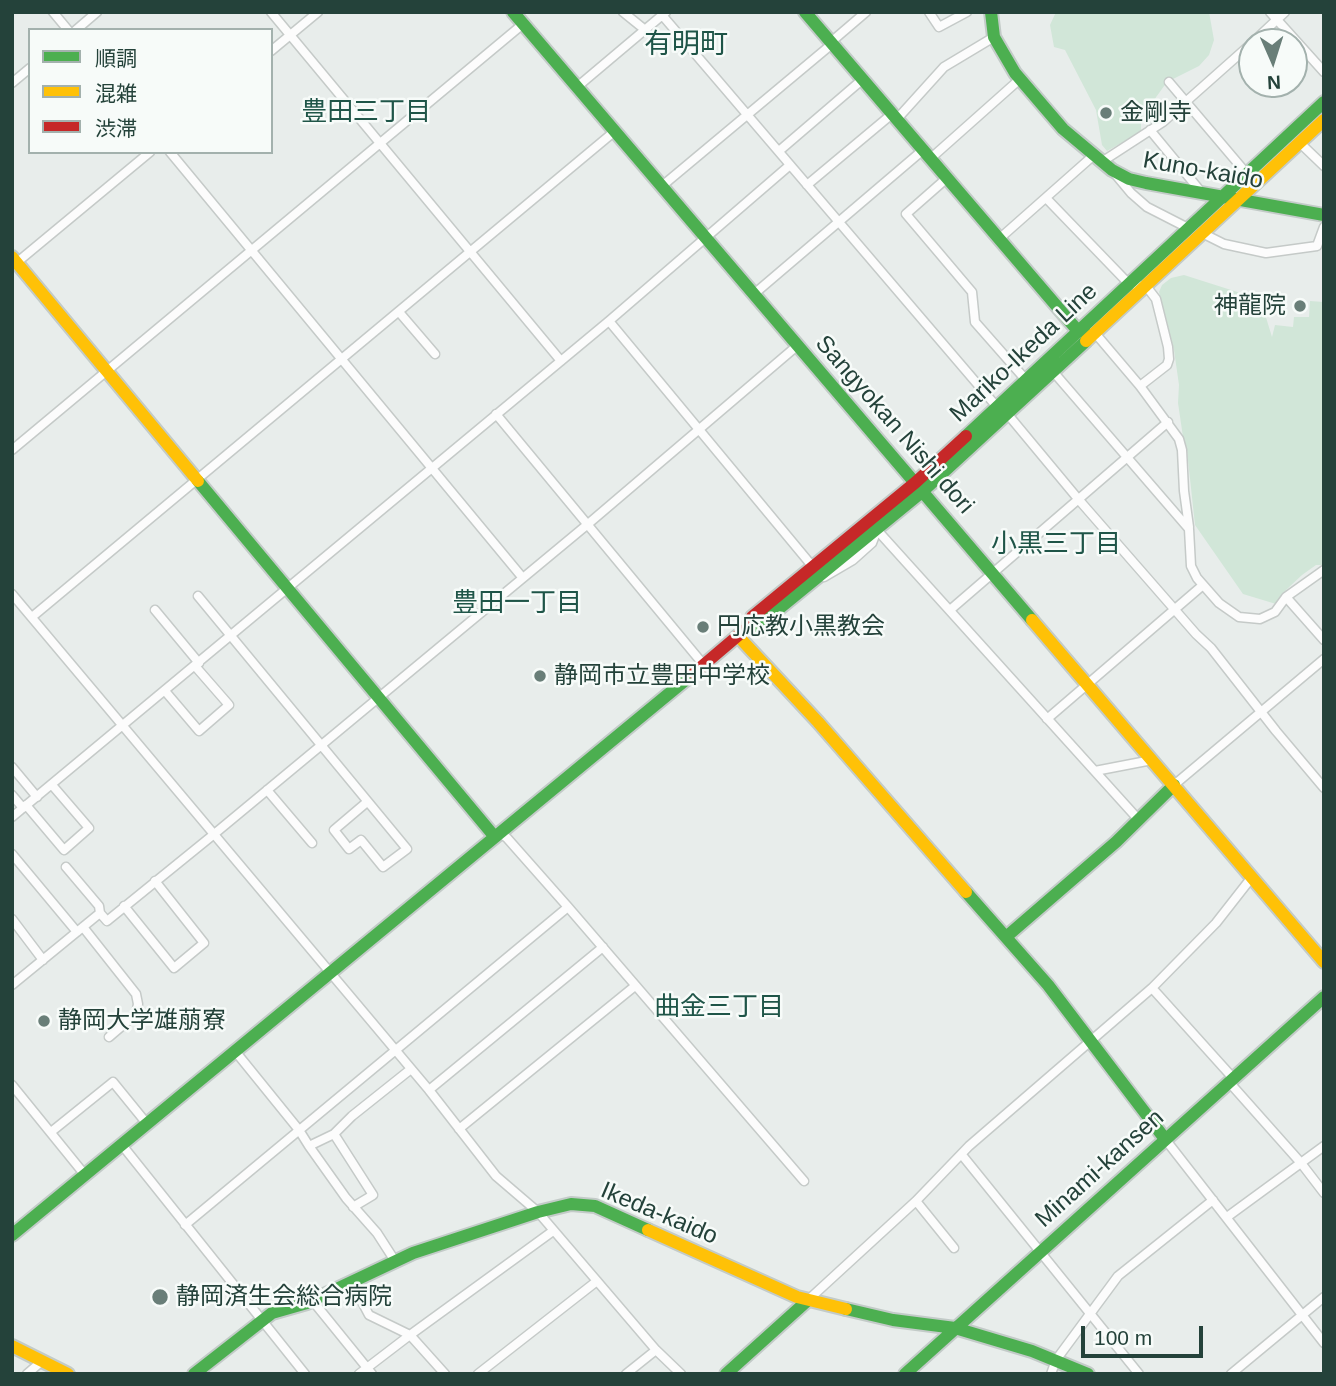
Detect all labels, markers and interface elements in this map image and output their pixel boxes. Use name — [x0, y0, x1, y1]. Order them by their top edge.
legend — [28, 28, 273, 154]
district label: 有明町 — [644, 28, 728, 62]
north arrow — [1238, 28, 1308, 98]
text: 順調 — [95, 47, 137, 70]
text: N — [1267, 72, 1281, 93]
text: 混雑 — [95, 82, 137, 105]
district label: 豊田三丁目 — [301, 97, 431, 129]
place label: 金剛寺 — [1120, 99, 1192, 127]
marker: 金剛寺 — [1098, 105, 1114, 121]
text: 渋滞 — [95, 117, 137, 140]
street label: Kuno-kaido — [1141, 146, 1265, 196]
street label: Mariko-Ikeda Line — [944, 277, 1104, 429]
place label: 神龍院 — [1214, 292, 1286, 320]
marker: 神龍院 — [1292, 298, 1308, 314]
street label: Sangyokan Nishi dori — [809, 330, 979, 520]
district label: 小黒三丁目 — [991, 529, 1121, 561]
district label: 豊田一丁目 — [452, 588, 582, 620]
place label: 円応教小黒教会 — [717, 613, 885, 641]
marker: 円応教小黒教会 — [695, 619, 711, 635]
place label: 静岡市立豊田中学校 — [554, 662, 770, 690]
marker: 静岡市立豊田中学校 — [532, 668, 548, 684]
district label: 曲金三丁目 — [654, 992, 784, 1024]
place label: 静岡大学雄萠寮 — [58, 1007, 226, 1035]
marker: 静岡大学雄萠寮 — [36, 1013, 52, 1029]
street label: Minami-kansen — [1030, 1104, 1170, 1234]
street label: Ikeda-kaido — [596, 1177, 722, 1251]
place label: 静岡済生会総合病院 — [176, 1283, 392, 1311]
marker: 静岡済生会総合病院 — [150, 1287, 170, 1307]
scale bar — [1084, 1312, 1206, 1356]
text: 100 m — [1094, 1326, 1152, 1349]

